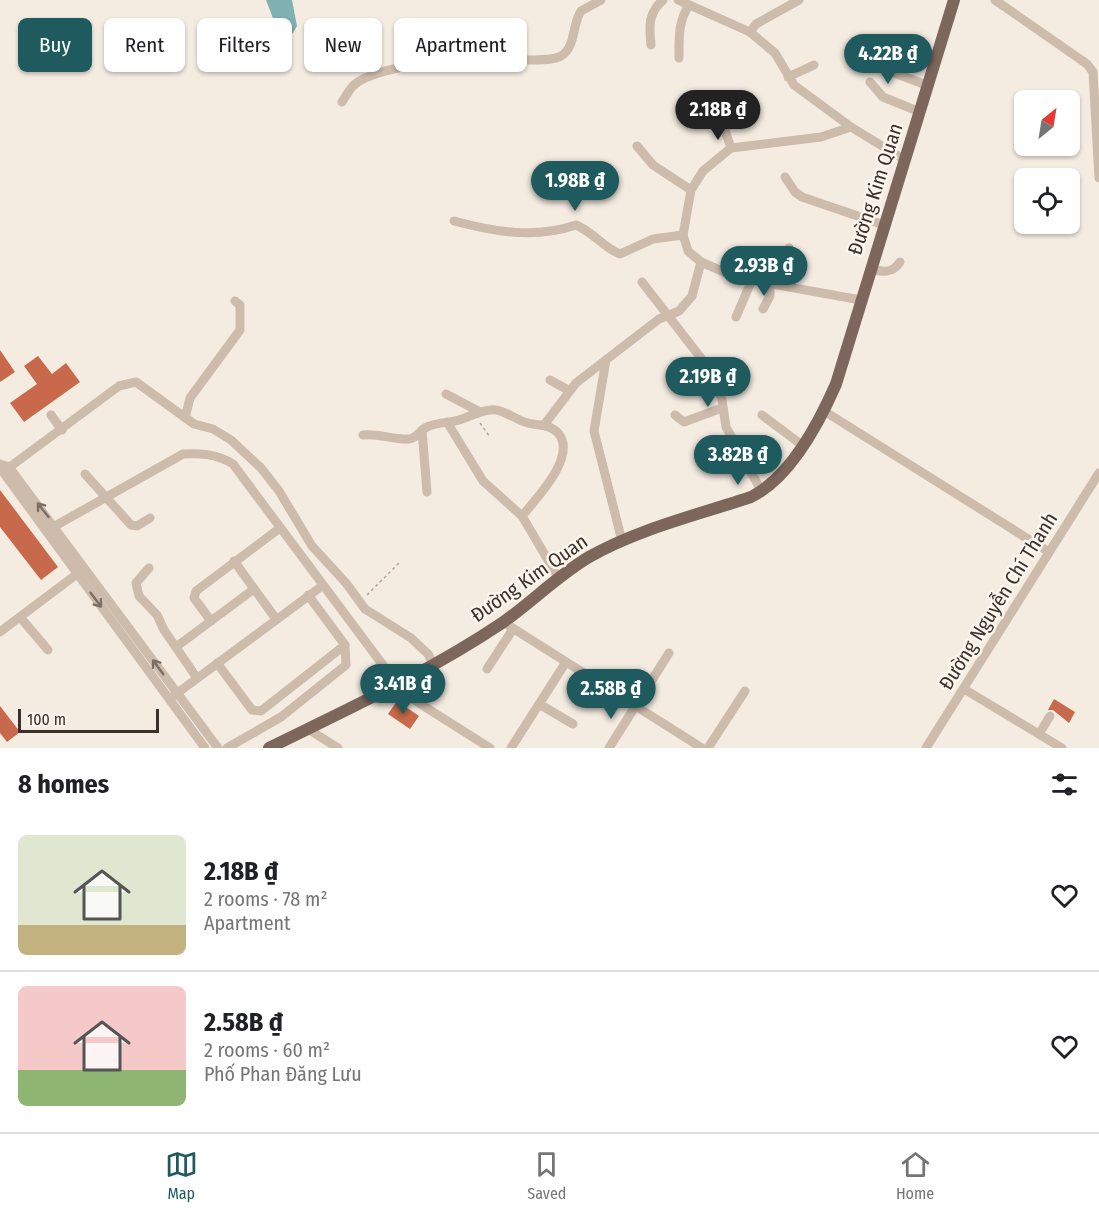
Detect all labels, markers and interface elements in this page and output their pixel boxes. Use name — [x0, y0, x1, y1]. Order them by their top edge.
chip: Buy — [18, 18, 92, 72]
chip: Rent — [104, 18, 185, 72]
chip: Filters — [197, 18, 292, 72]
chip: New — [304, 18, 382, 72]
chip: Apartment — [394, 18, 527, 72]
pin: 4.22B ₫ — [833, 34, 943, 85]
text: 4.22B ₫ — [858, 41, 918, 65]
pin: 2.18B ₫ — [663, 90, 773, 141]
north arrow — [1014, 90, 1080, 156]
map controls — [1014, 90, 1080, 234]
text: 2.18B ₫ — [689, 97, 747, 121]
street label: Đường Kim Quan — [842, 120, 908, 258]
pin: 1.98B ₫ — [520, 161, 630, 212]
text: 1.98B ₫ — [545, 168, 605, 192]
button: locate — [1014, 168, 1080, 234]
pin: 2.93B ₫ — [709, 246, 819, 297]
text: 2.93B ₫ — [734, 253, 794, 277]
pin: 2.19B ₫ — [653, 357, 763, 408]
text: 2.19B ₫ — [680, 364, 737, 388]
pin: 3.82B ₫ — [683, 435, 793, 486]
text: 3.82B ₫ — [708, 442, 768, 466]
one-way arrow — [36, 502, 49, 518]
street label: Đường Nguyễn Chí Thanh — [934, 508, 1062, 694]
street label: Đường Kim Quan — [466, 529, 592, 627]
one-way arrow — [89, 592, 102, 608]
one-way arrow — [152, 660, 164, 676]
pin: 3.41B ₫ — [348, 664, 458, 715]
pin: 2.58B ₫ — [556, 669, 666, 720]
text: 3.41B ₫ — [374, 671, 432, 695]
text: 2.58B ₫ — [581, 676, 641, 700]
scale bar — [18, 706, 159, 734]
text: 100 m — [27, 710, 66, 729]
icon: filters — [1048, 768, 1081, 801]
text: 8 homes — [18, 769, 109, 800]
text: 2.18B ₫ — [204, 856, 278, 887]
icon: home — [66, 859, 138, 931]
icon: heart — [1048, 879, 1081, 912]
text: 2 rooms · 78 m² — [204, 887, 327, 911]
text: Apartment — [204, 911, 291, 935]
text: 2.58B ₫ — [204, 1007, 283, 1038]
icon: home — [66, 1010, 138, 1082]
icon: heart — [1048, 1030, 1081, 1063]
text: 2 rooms · 60 m² — [204, 1038, 330, 1062]
text: Phố Phan Đăng Lưu — [204, 1062, 362, 1086]
tab: Map — [165, 1148, 198, 1203]
tab: Saved — [527, 1148, 566, 1203]
tab: Home — [896, 1148, 934, 1203]

